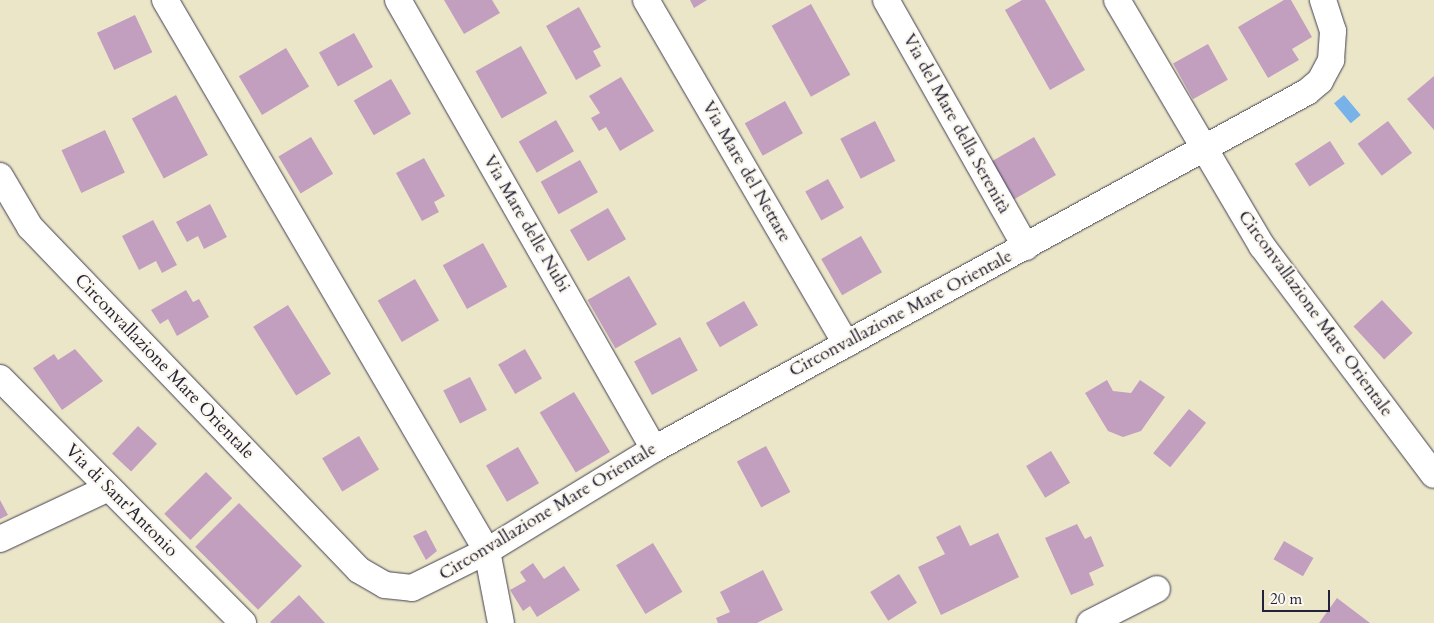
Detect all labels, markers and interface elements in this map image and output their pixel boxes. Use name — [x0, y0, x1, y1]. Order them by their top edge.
street label: Via del Mare della Serenità — [897, 30, 1015, 218]
street label: Via Mare del Nettare — [697, 97, 795, 247]
street label: Via Mare delle Nubi — [478, 151, 574, 297]
street label: Circonvallazione Mare Orientale — [1233, 207, 1397, 421]
street label: Circonvallazione Mare Orientale — [786, 246, 1016, 382]
street label: Circonvallazione Mare Orientale — [70, 270, 258, 464]
street label: Circonvallazione Mare Orientale — [435, 438, 661, 586]
street label: Via di Sant'Antonio — [60, 440, 182, 562]
scale bar — [1264, 580, 1332, 612]
text: 20 m — [1270, 589, 1302, 609]

